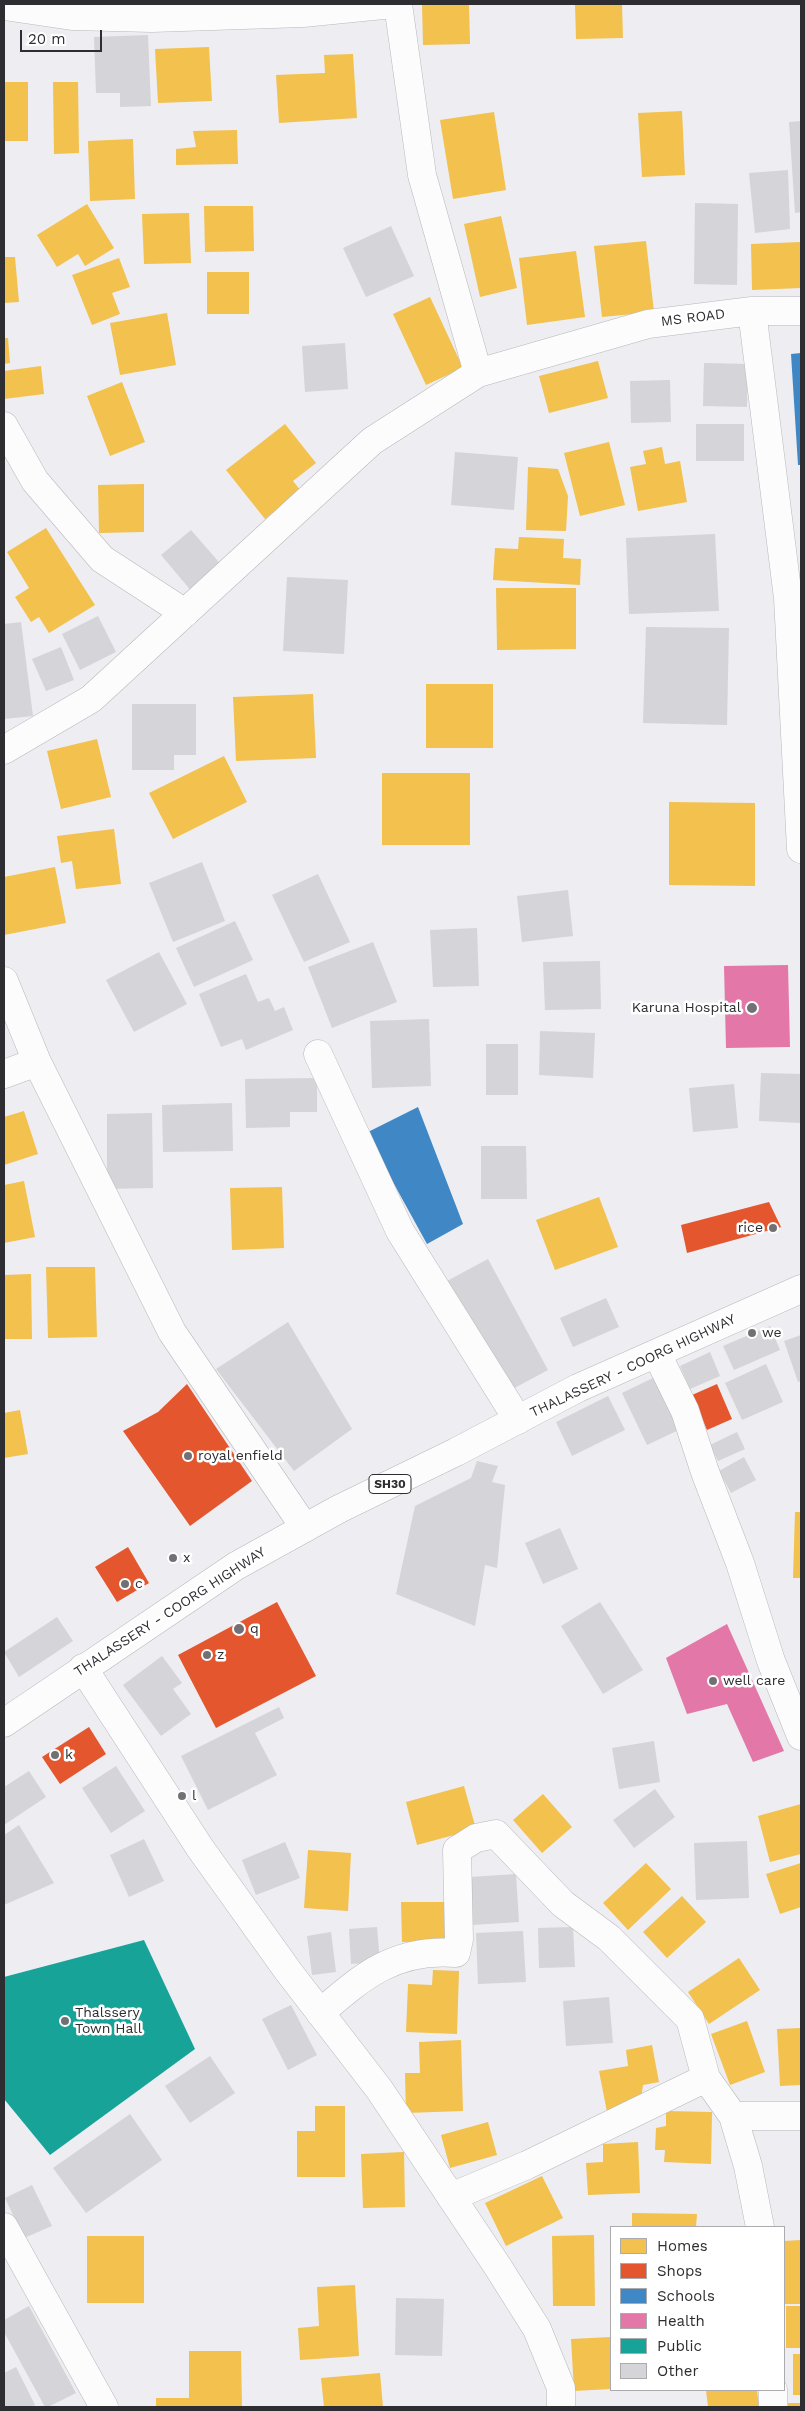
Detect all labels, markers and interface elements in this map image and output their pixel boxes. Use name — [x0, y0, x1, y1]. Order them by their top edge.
scale bar — [22, 20, 105, 52]
text: 20 m — [28, 30, 66, 48]
street label: MS ROAD — [660, 306, 726, 330]
place label: Karuna Hospital — [632, 1000, 741, 1016]
marker: Karuna Hospital — [745, 1001, 759, 1015]
place label: rice — [738, 1220, 763, 1236]
marker: rice — [767, 1222, 779, 1234]
street label: THALASSERY - COORG HIGHWAY — [528, 1311, 738, 1421]
place label: we — [762, 1325, 782, 1341]
marker: we — [746, 1327, 758, 1339]
place label: royal enfield — [198, 1448, 283, 1464]
marker: royal enfield — [182, 1450, 194, 1462]
road number: SH30 — [369, 1475, 411, 1494]
street label: THALASSERY - COORG HIGHWAY — [71, 1544, 269, 1680]
place label: x — [183, 1550, 190, 1566]
marker: x — [167, 1552, 179, 1564]
place label: c — [135, 1576, 143, 1592]
marker: c — [119, 1578, 131, 1590]
place label: q — [250, 1621, 259, 1637]
marker: q — [232, 1622, 246, 1636]
place label: z — [217, 1647, 224, 1663]
marker: z — [201, 1649, 213, 1661]
place label: well care — [723, 1673, 785, 1689]
marker: well care — [707, 1675, 719, 1687]
place label: k — [65, 1747, 73, 1763]
marker: k — [49, 1749, 61, 1761]
place label: l — [192, 1788, 196, 1804]
marker: l — [176, 1790, 188, 1802]
place label: Thalssery Town Hall — [75, 2005, 142, 2038]
marker: Thalssery Town Hall — [59, 2015, 71, 2027]
legend — [610, 2226, 785, 2391]
text: Homes — [657, 2237, 708, 2255]
text: Shops — [657, 2262, 702, 2280]
text: Schools — [657, 2287, 715, 2305]
text: Health — [657, 2312, 705, 2330]
text: Public — [657, 2337, 702, 2355]
text: Other — [657, 2362, 699, 2380]

